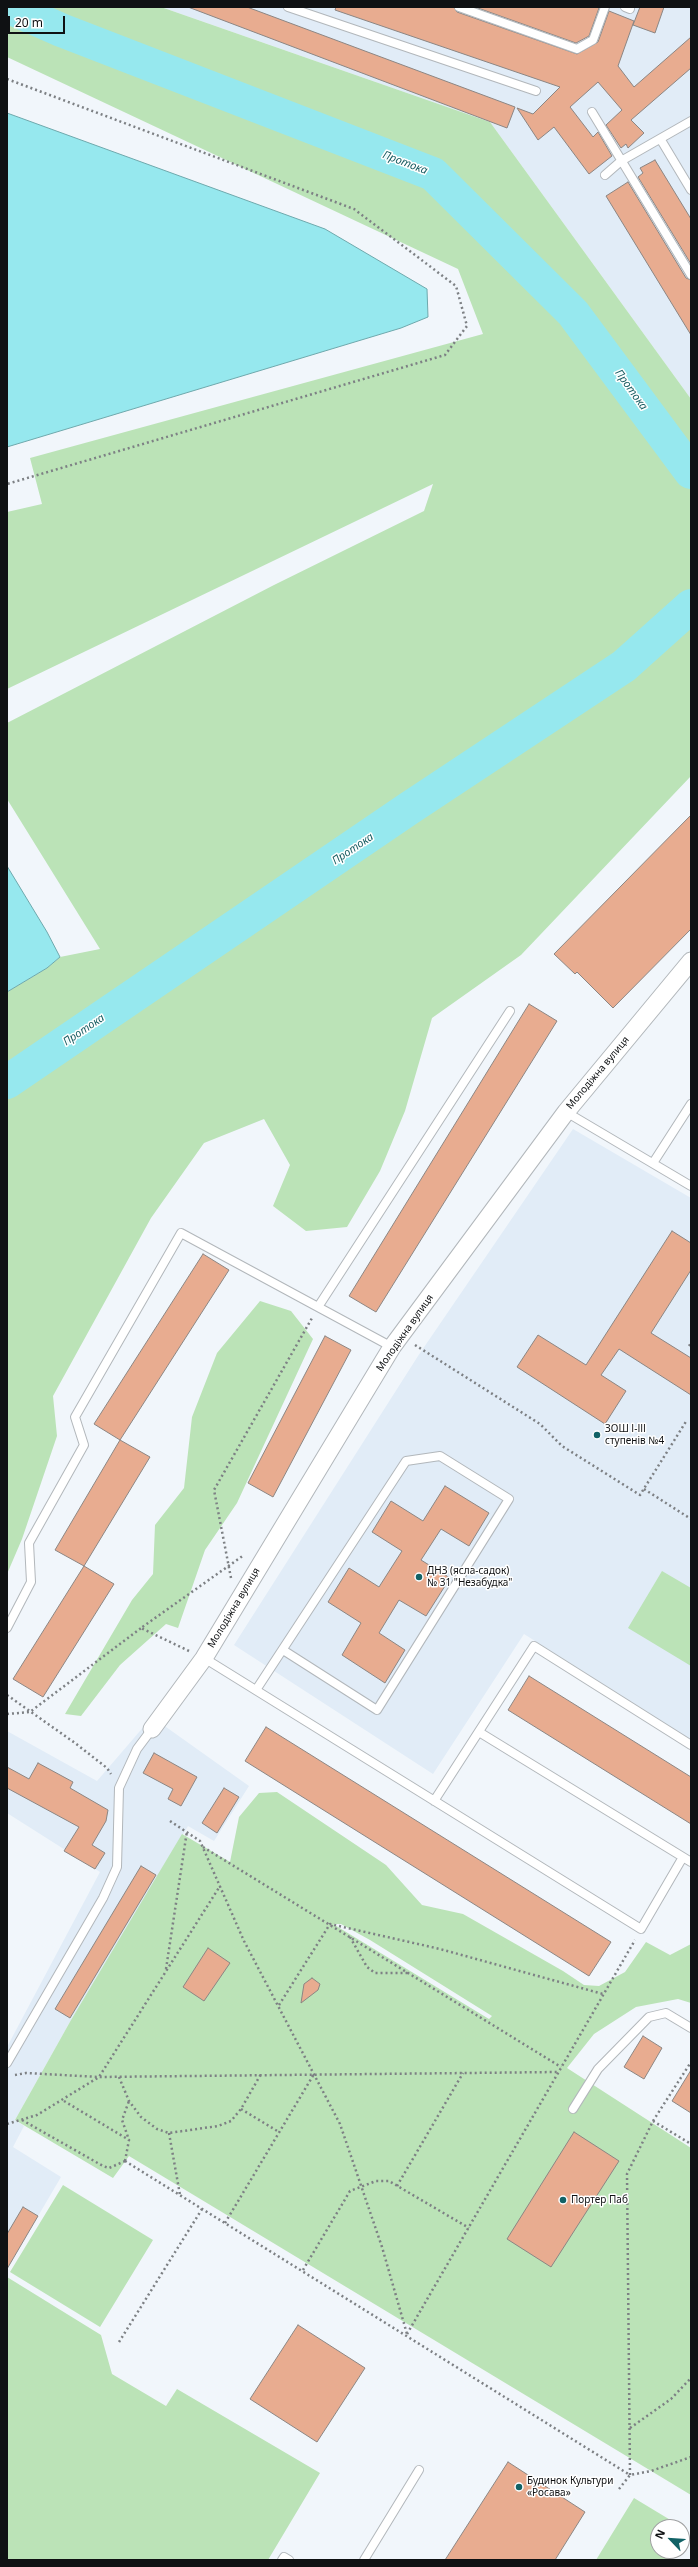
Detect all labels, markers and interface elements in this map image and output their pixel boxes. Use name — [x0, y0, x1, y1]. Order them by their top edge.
scale bar — [10, 8, 67, 34]
text: 20 m — [15, 14, 43, 31]
water label: Протока — [381, 148, 429, 178]
water label: Протока — [612, 367, 650, 413]
water label: Протока — [330, 830, 376, 868]
water label: Протока — [61, 1011, 107, 1049]
street label: Молодіжна вулиця — [564, 1034, 632, 1112]
street label: Молодіжна вулиця — [374, 1292, 436, 1374]
place label: ЗОШ І-ІІІ ступенів №4 — [605, 1423, 664, 1446]
marker: ЗОШ І-ІІІ ступенів №4 — [592, 1430, 602, 1440]
place label: ДНЗ (ясла-садок) № 31 "Незабудка" — [427, 1565, 512, 1588]
street label: Молодіжна вулиця — [205, 1566, 263, 1650]
marker: ДНЗ (ясла-садок) № 31 "Незабудка" — [414, 1572, 424, 1582]
place label: Портер Паб — [571, 2194, 628, 2206]
marker: Портер Паб — [558, 2195, 568, 2205]
place label: Будинок Культури «Росава» — [527, 2475, 613, 2498]
marker: Будинок Культури «Росава» — [514, 2482, 524, 2492]
north arrow — [650, 2519, 690, 2559]
text: N — [651, 2527, 668, 2541]

